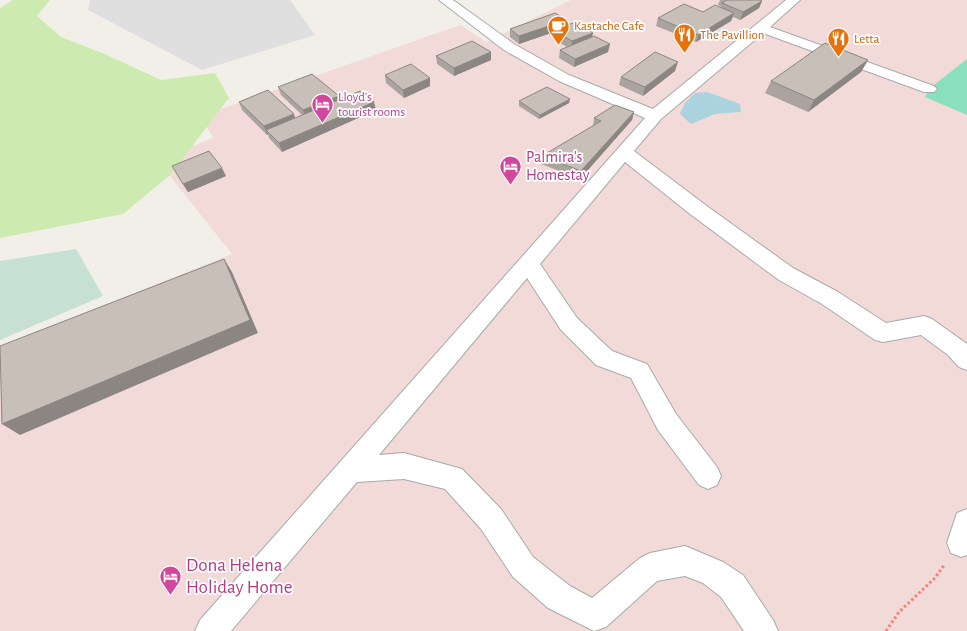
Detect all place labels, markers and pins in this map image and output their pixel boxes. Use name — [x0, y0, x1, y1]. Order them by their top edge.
cafe icon: Kastache Cafe — [545, 13, 571, 46]
place label: Kastache Cafe — [574, 20, 644, 33]
restaurant icon: The Pavillion — [672, 22, 698, 55]
restaurant icon: Letta — [825, 26, 851, 59]
place label: The Pavillion — [700, 29, 765, 42]
place label: Letta — [854, 33, 880, 46]
hotel icon: Lloyd's tourist rooms — [310, 91, 336, 124]
place label: Lloyd's tourist rooms — [338, 91, 406, 119]
place label: Palmira's Homestay — [526, 149, 590, 184]
hotel icon: Palmira's Homestay — [498, 153, 524, 186]
place label: Dona Helena Holiday Home — [186, 556, 293, 597]
hotel icon: Dona Helena Holiday Home — [157, 563, 183, 596]

